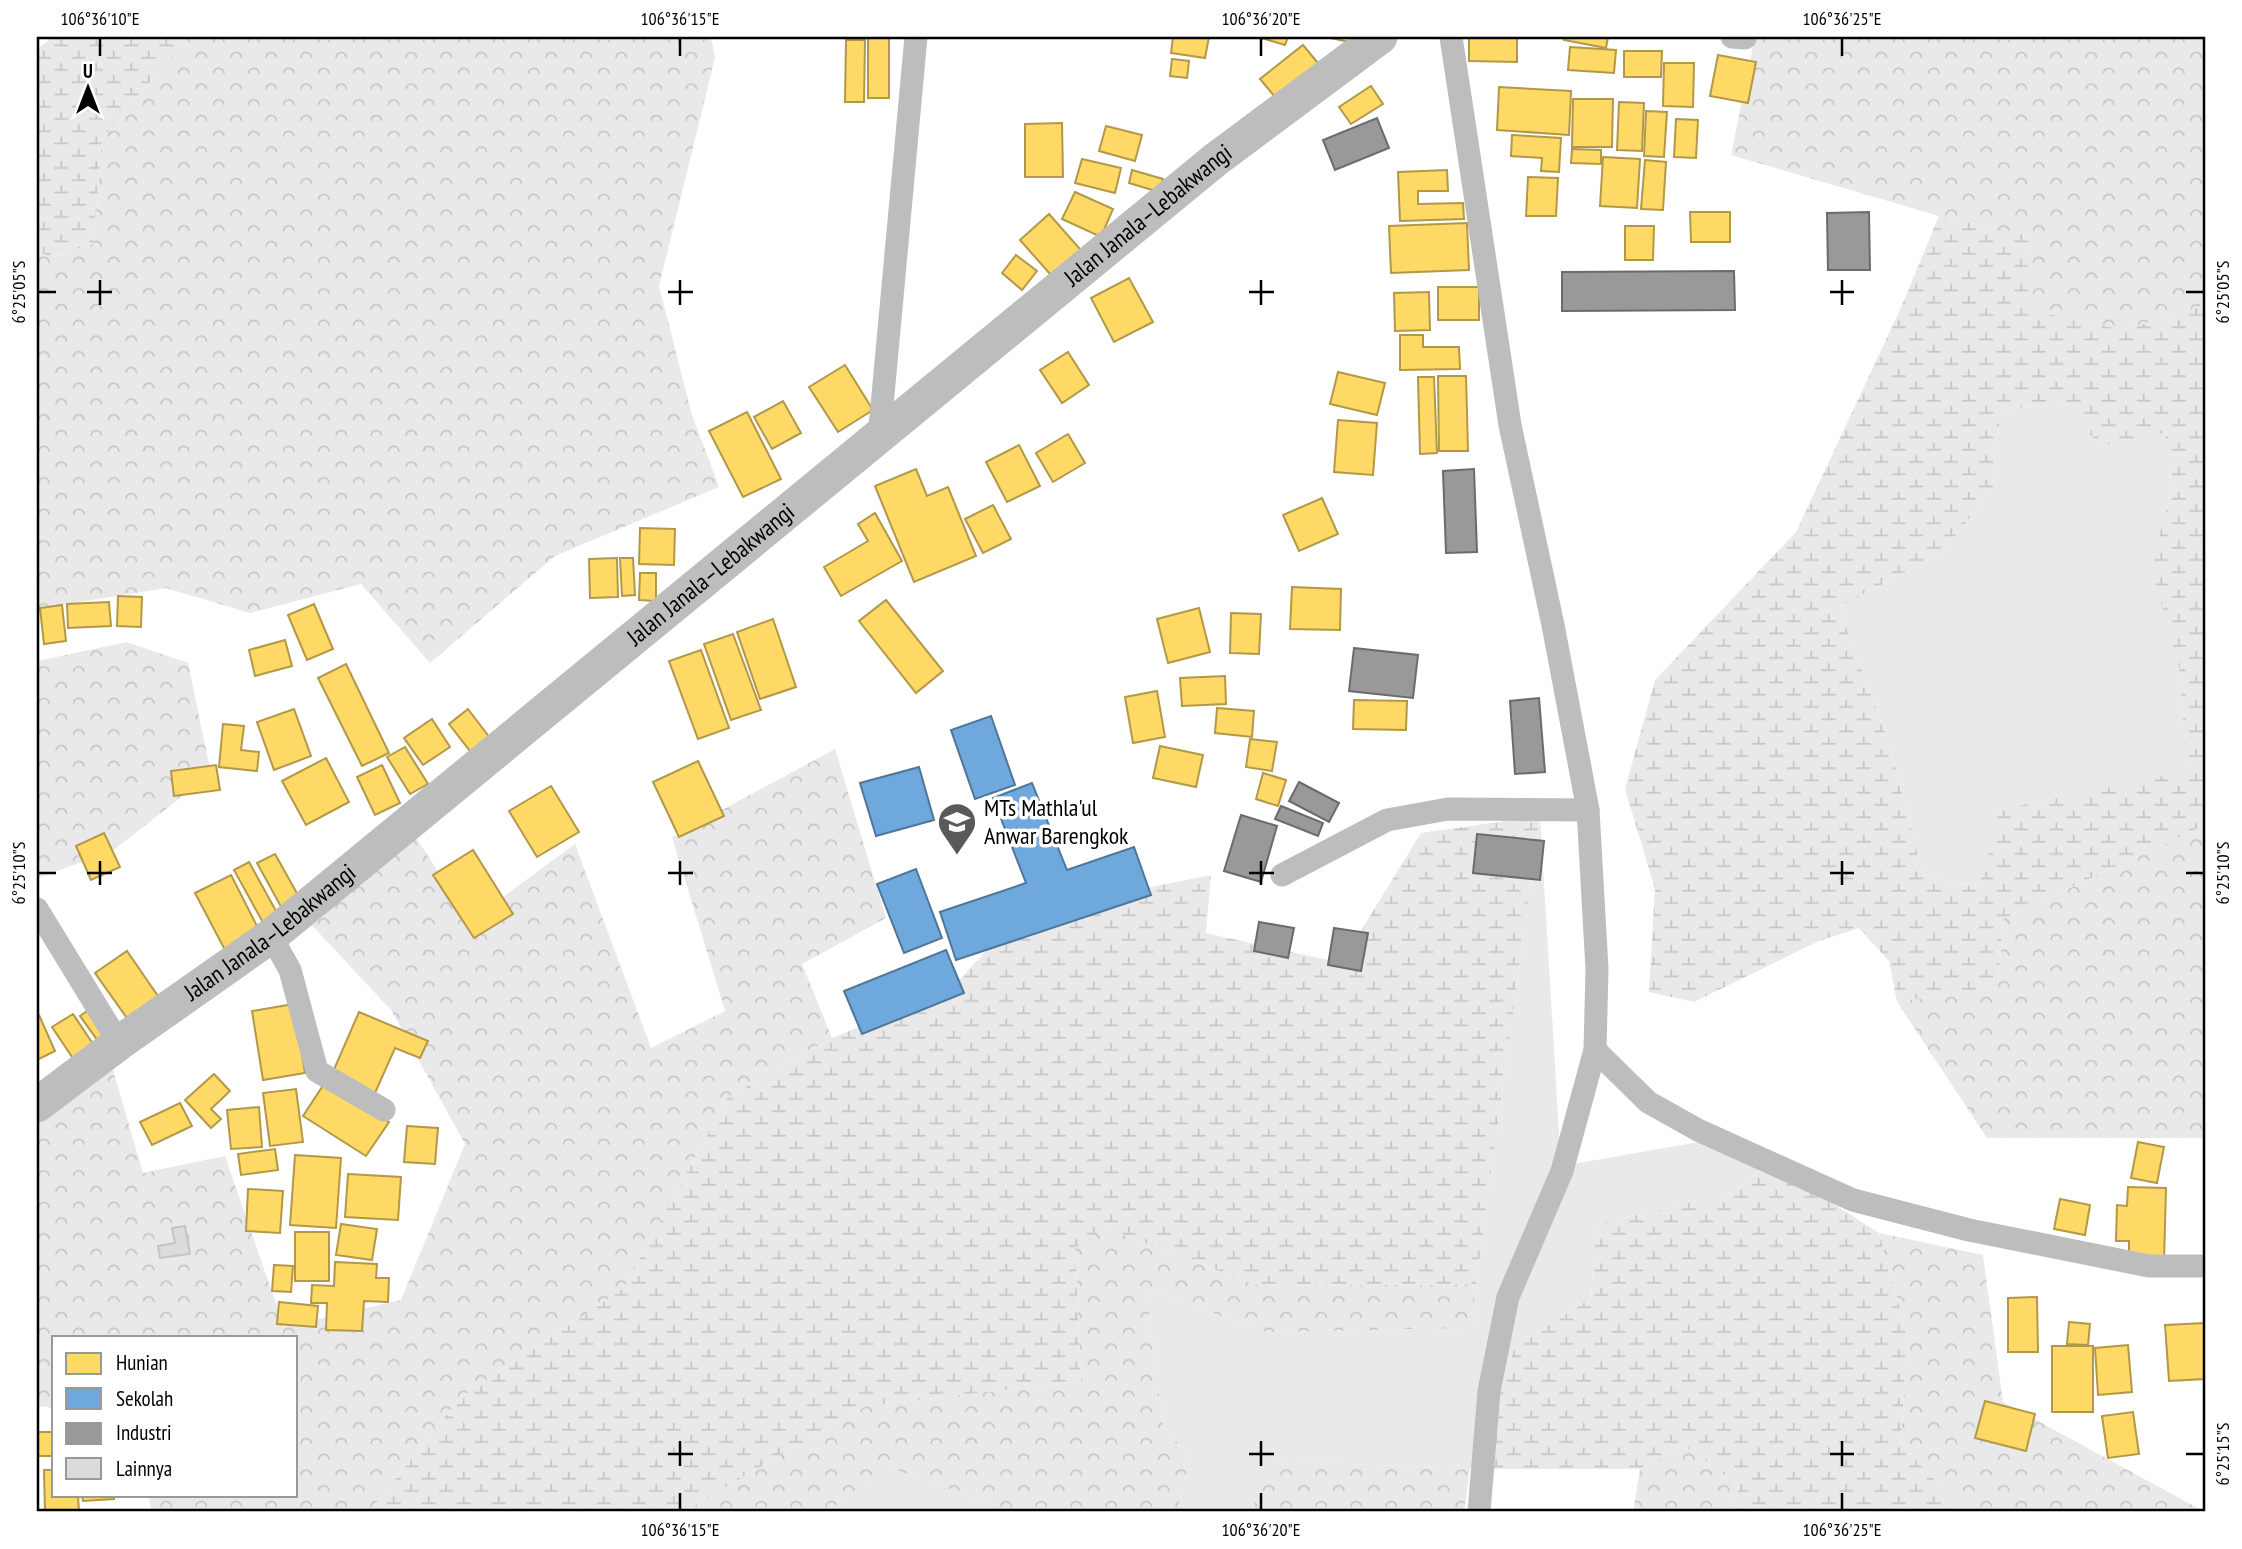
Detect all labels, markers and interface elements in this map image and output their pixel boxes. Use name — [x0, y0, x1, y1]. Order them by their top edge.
text: 106°36'10"E — [61, 7, 139, 30]
text: 106°36'15"E — [641, 7, 719, 30]
text: 106°36'20"E — [1222, 7, 1300, 30]
text: 106°36'25"E — [1803, 7, 1881, 30]
north arrow — [52, 52, 122, 122]
text: U — [83, 59, 93, 83]
street label: Jalan Janala–Lebakwangi — [1057, 137, 1238, 293]
text: 6°25'05"S — [7, 260, 30, 323]
text: 6°25'05"S — [2211, 260, 2234, 323]
street label: Jalan Janala–Lebakwangi — [620, 496, 801, 653]
place label: MTs Mathla'ul Anwar Barengkok — [984, 792, 1129, 851]
school or university icon: MTs Mathla'ul Anwar Barengkok — [936, 801, 978, 856]
text: 6°25'10"S — [7, 841, 30, 904]
text: 6°25'10"S — [2211, 841, 2234, 904]
street label: Jalan Janala–Lebakwangi — [177, 857, 362, 1008]
legend — [52, 1336, 298, 1496]
text: Hunian — [116, 1349, 168, 1376]
text: Sekolah — [116, 1385, 173, 1412]
text: Industri — [116, 1419, 172, 1446]
text: 6°25'15"S — [2211, 1422, 2234, 1485]
text: Lainnya — [116, 1455, 172, 1482]
text: 106°36'15"E — [641, 1518, 719, 1541]
text: 106°36'20"E — [1222, 1518, 1300, 1541]
text: 106°36'25"E — [1803, 1518, 1881, 1541]

